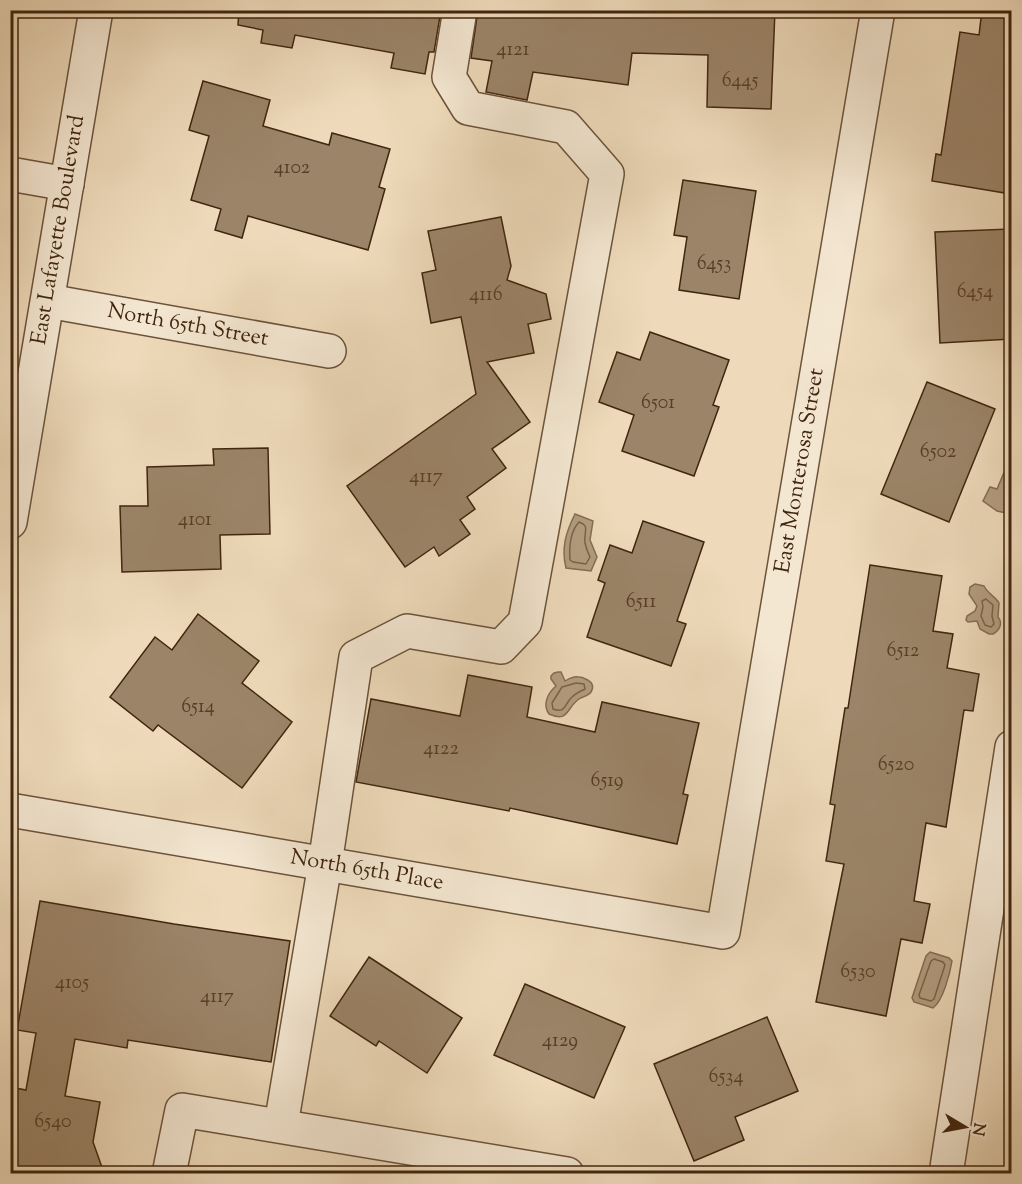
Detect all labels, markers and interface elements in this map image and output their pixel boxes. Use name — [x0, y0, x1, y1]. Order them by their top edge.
house number: 4121 — [496, 36, 530, 65]
house number: 6445 — [722, 67, 758, 96]
street label: East Lafayette Boulevard — [24, 113, 94, 347]
house number: 4102 — [274, 154, 310, 183]
house number: 6453 — [697, 250, 731, 279]
house number: 6454 — [957, 278, 993, 307]
house number: 4116 — [469, 281, 503, 310]
street label: North 65th Street — [105, 296, 271, 356]
street label: East Monterosa Street — [768, 365, 834, 576]
house number: 6501 — [641, 389, 675, 418]
house number: 6502 — [920, 438, 956, 467]
house number: 4117 — [409, 463, 443, 492]
house number: 4101 — [178, 506, 212, 535]
house number: 6511 — [626, 588, 656, 617]
house number: 6512 — [887, 637, 919, 666]
house number: 6514 — [181, 693, 215, 722]
house number: 4122 — [423, 735, 459, 764]
house number: 6520 — [878, 751, 914, 780]
house number: 6519 — [590, 767, 624, 796]
street label: North 65th Place — [288, 842, 446, 900]
house number: 6530 — [840, 958, 876, 987]
house number: 4105 — [55, 969, 89, 998]
house number: 4117 — [200, 983, 234, 1012]
house number: 4129 — [542, 1027, 578, 1056]
house number: 6534 — [709, 1063, 743, 1092]
north arrow — [935, 1097, 995, 1157]
house number: 6540 — [34, 1108, 72, 1137]
text: N — [965, 1121, 990, 1138]

